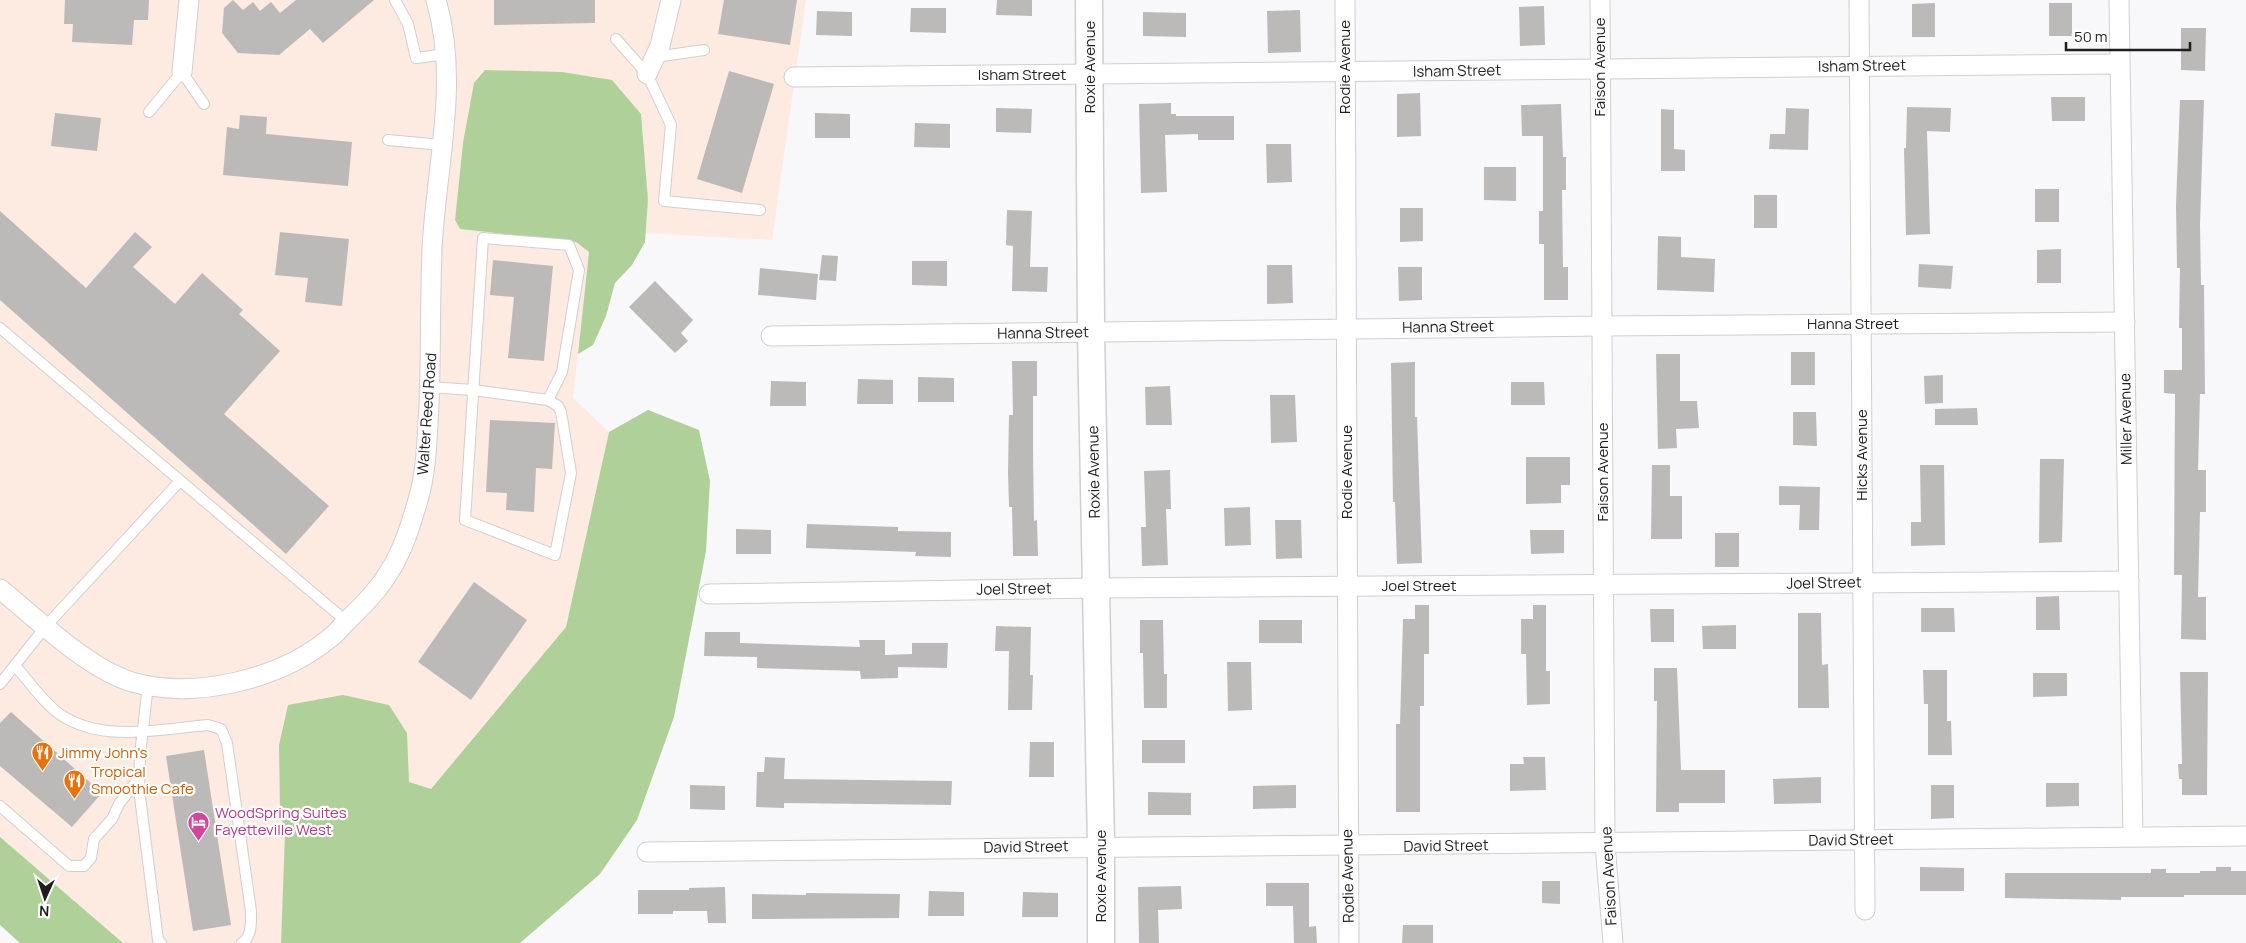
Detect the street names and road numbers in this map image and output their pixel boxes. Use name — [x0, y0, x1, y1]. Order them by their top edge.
street label: Faison Avenue — [1589, 17, 1610, 117]
street label: Roxie Avenue — [1079, 20, 1100, 113]
street label: Rodie Avenue — [1334, 20, 1355, 114]
street label: Isham Street — [1818, 54, 1906, 77]
street label: Isham Street — [1413, 59, 1501, 82]
street label: Isham Street — [978, 64, 1066, 85]
street label: Hanna Street — [1807, 313, 1899, 334]
street label: Hanna Street — [1402, 315, 1494, 338]
street label: Hanna Street — [997, 321, 1089, 344]
street label: Walter Reed Road — [412, 352, 441, 476]
street label: Miller Avenue — [2114, 373, 2137, 465]
street label: Hicks Avenue — [1851, 409, 1872, 501]
street label: Faison Avenue — [1592, 422, 1613, 522]
street label: Roxie Avenue — [1082, 425, 1105, 519]
street label: Rodie Avenue — [1336, 425, 1357, 519]
street label: Joel Street — [1786, 571, 1862, 594]
street label: Joel Street — [1381, 575, 1457, 596]
street label: Joel Street — [976, 577, 1052, 600]
street label: Faison Avenue — [1595, 826, 1622, 926]
street label: David Street — [1808, 828, 1894, 851]
street label: Roxie Avenue — [1090, 829, 1111, 922]
street label: Rodie Avenue — [1336, 829, 1359, 923]
street label: David Street — [1403, 834, 1489, 857]
street label: David Street — [983, 835, 1069, 858]

